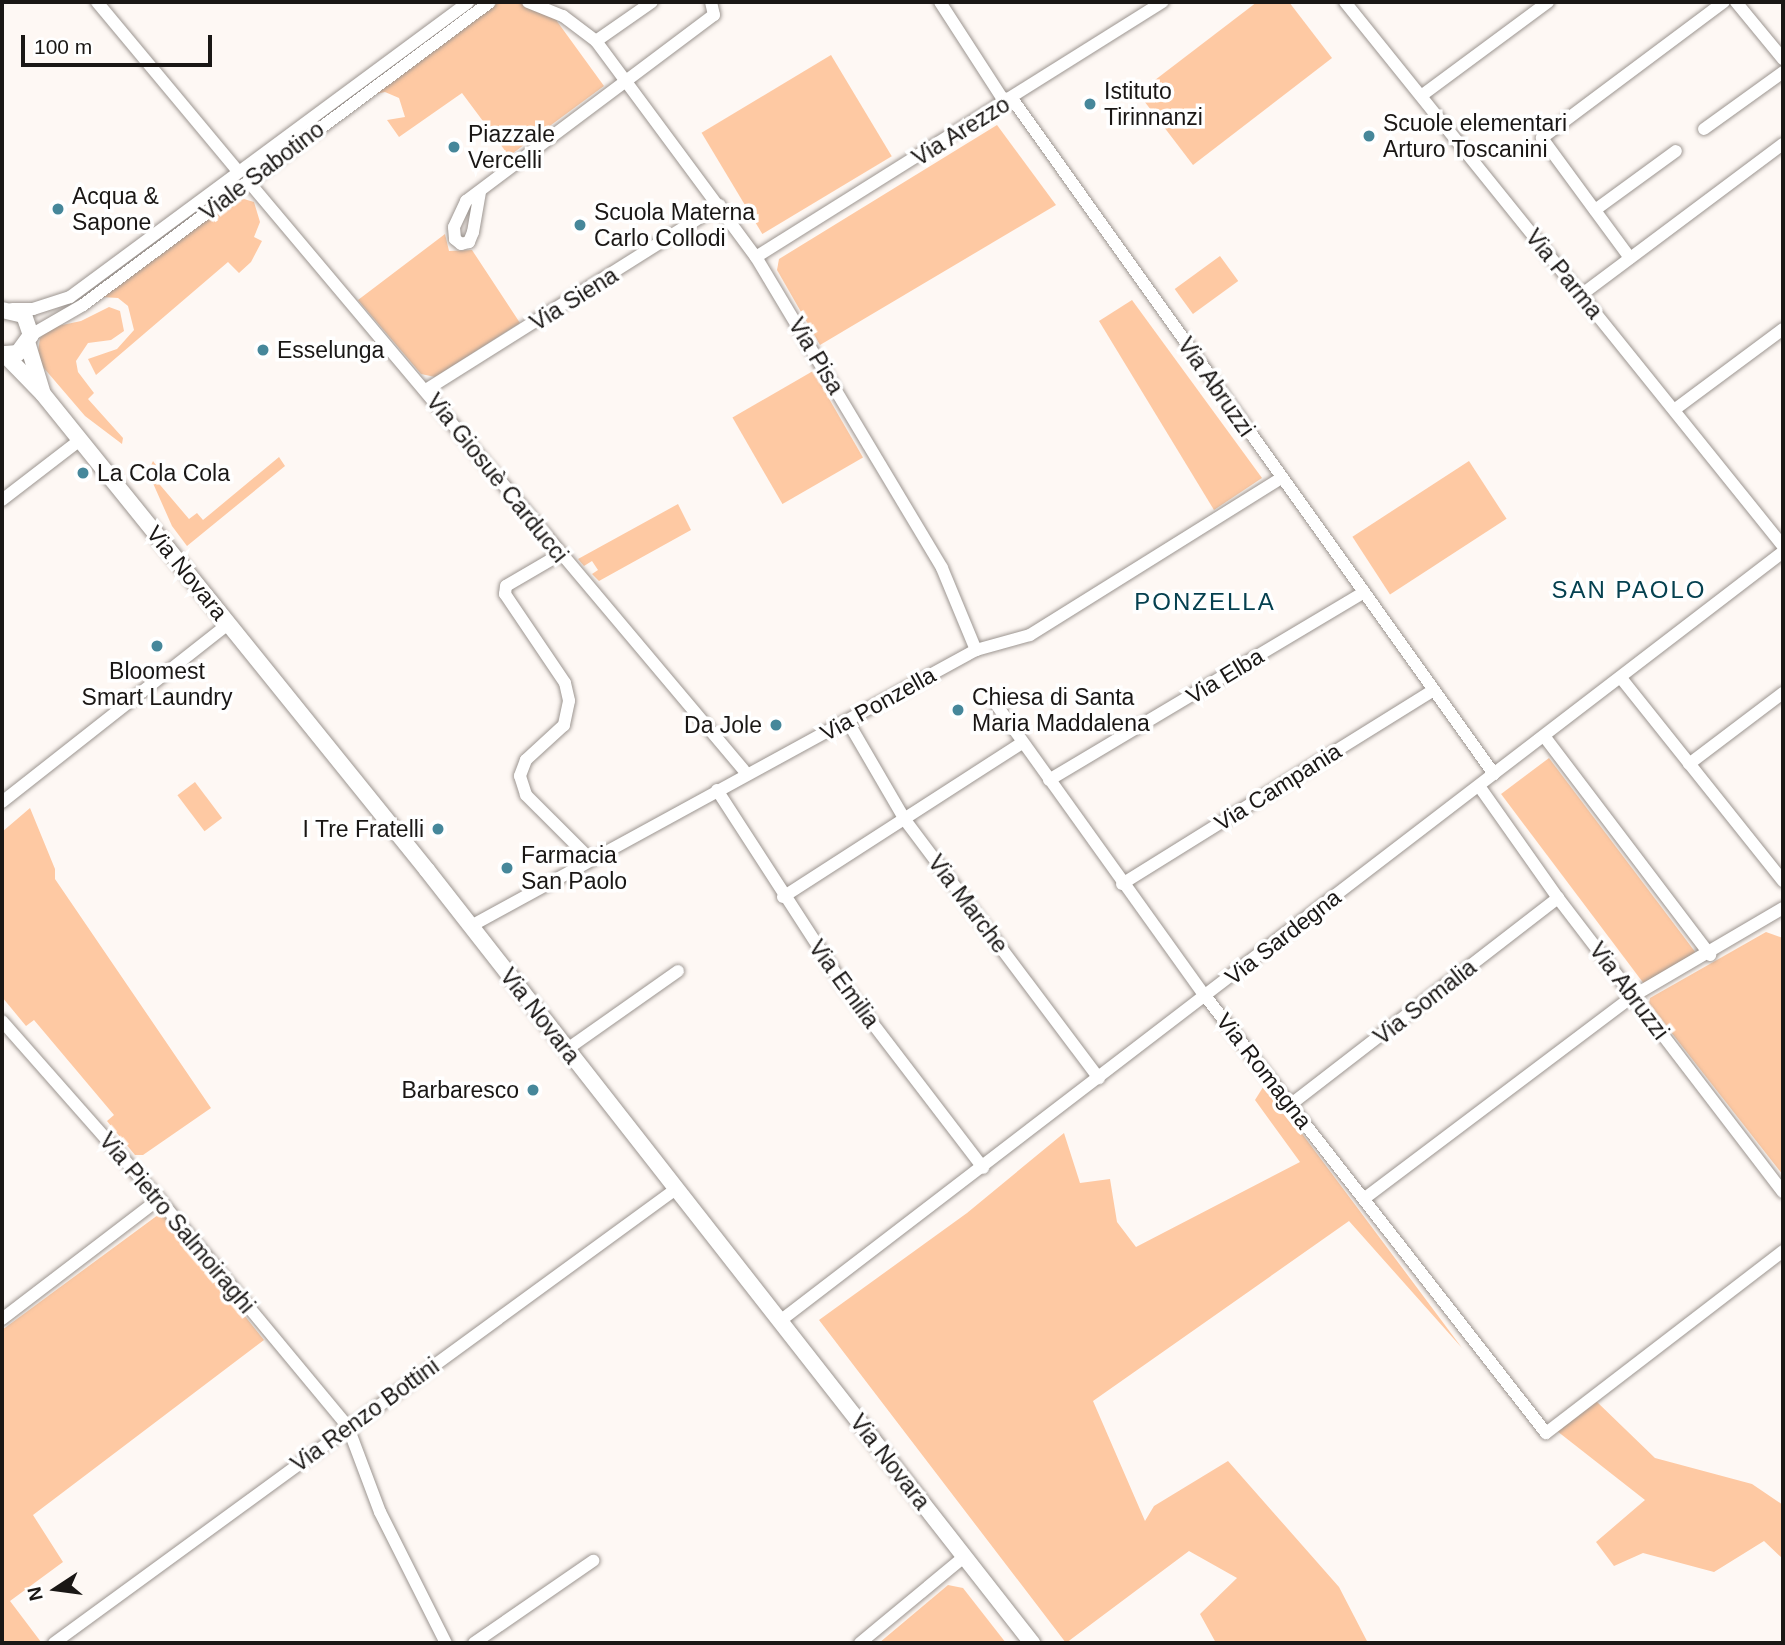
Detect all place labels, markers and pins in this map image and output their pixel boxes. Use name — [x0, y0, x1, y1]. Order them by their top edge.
place label: Istituto Tirinnanzi — [1104, 77, 1203, 131]
marker: Istituto Tirinnanzi — [1082, 96, 1098, 112]
place label: Scuole elementari Arturo Toscanini — [1383, 109, 1567, 163]
place label: Piazzale Vercelli — [468, 120, 555, 174]
marker: Scuole elementari Arturo Toscanini — [1361, 128, 1377, 144]
marker: Piazzale Vercelli — [446, 139, 462, 155]
place label: Acqua & Sapone — [72, 182, 159, 236]
place label: Scuola Materna Carlo Collodi — [594, 198, 755, 252]
marker: Acqua & Sapone — [50, 201, 66, 217]
marker: Scuola Materna Carlo Collodi — [572, 217, 588, 233]
place label: Esselunga — [277, 336, 384, 364]
marker: Esselunga — [255, 342, 271, 358]
place label: La Cola Cola — [97, 459, 230, 487]
marker: La Cola Cola — [75, 465, 91, 481]
marker: Bloomest Smart Laundry — [149, 638, 165, 654]
place label: Bloomest Smart Laundry — [82, 657, 232, 711]
place label: Chiesa di Santa Maria Maddalena — [972, 683, 1150, 737]
marker: Chiesa di Santa Maria Maddalena — [950, 702, 966, 718]
place label: Da Jole — [684, 711, 762, 739]
marker: Da Jole — [768, 717, 784, 733]
place label: I Tre Fratelli — [302, 815, 424, 843]
marker: I Tre Fratelli — [430, 821, 446, 837]
place label: Farmacia San Paolo — [521, 841, 627, 895]
marker: Farmacia San Paolo — [499, 860, 515, 876]
place label: Barbaresco — [401, 1076, 519, 1104]
marker: Barbaresco — [525, 1082, 541, 1098]

